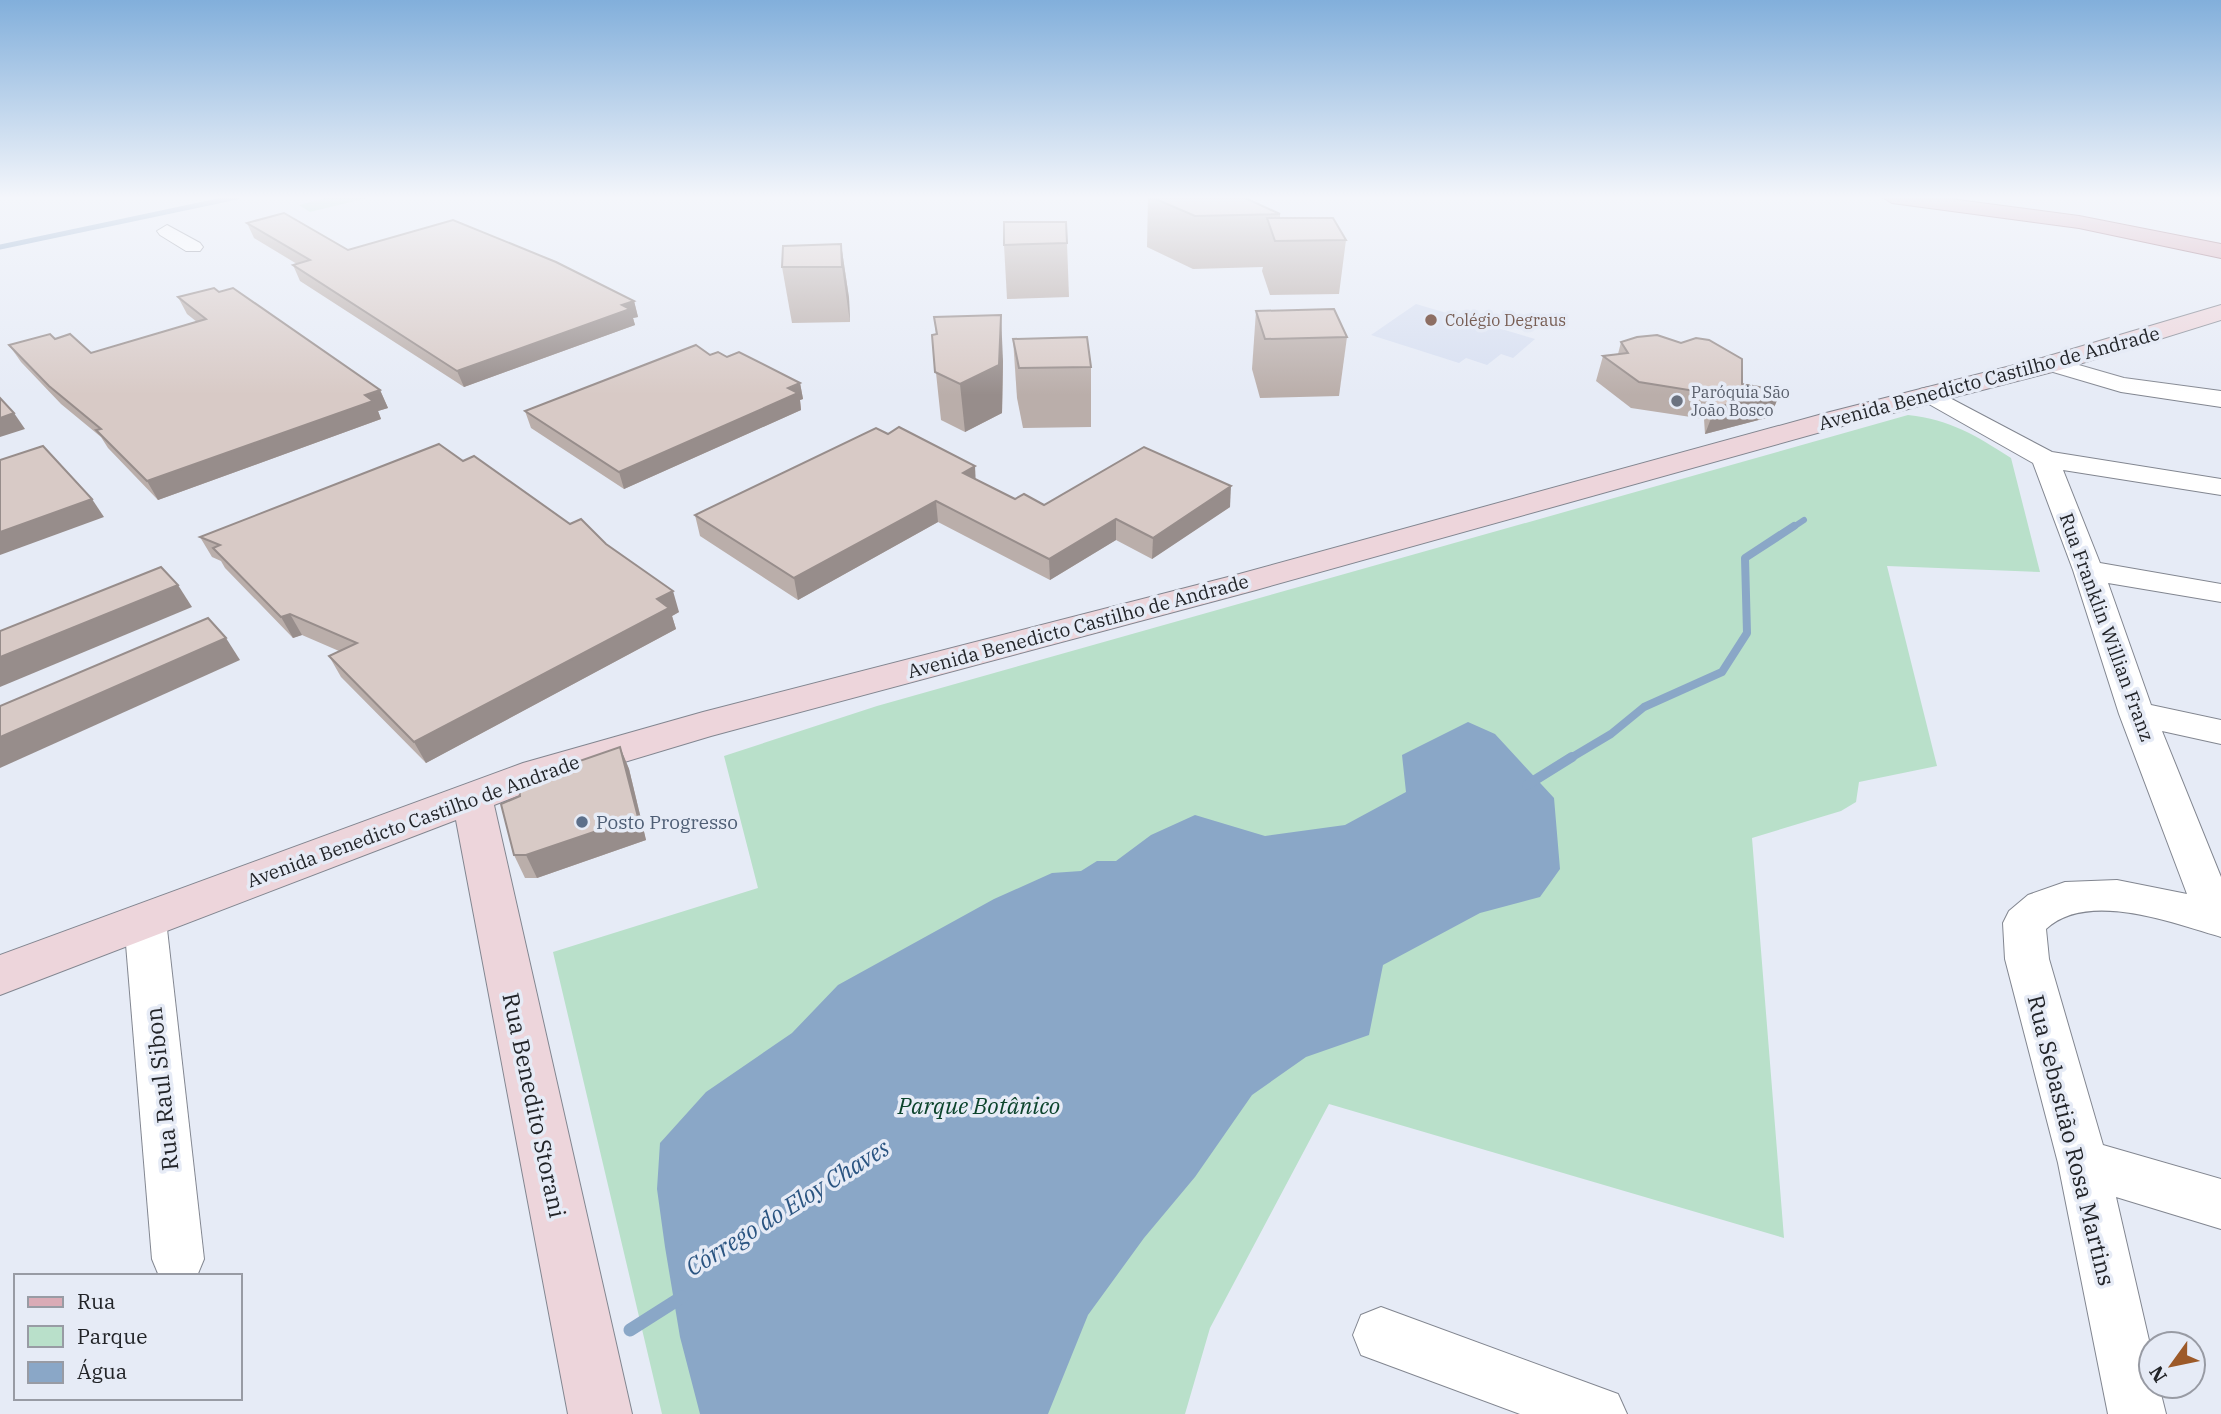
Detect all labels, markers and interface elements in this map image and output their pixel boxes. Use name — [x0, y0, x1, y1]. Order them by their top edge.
place label: Colégio Degraus — [1445, 310, 1566, 330]
marker: Colégio Degraus — [1423, 312, 1439, 328]
street label: Avenida Benedicto Castilho de Andrade — [1816, 321, 2162, 435]
place label: Paróquia São João Bosco — [1691, 382, 1790, 420]
marker: Paróquia São João Bosco — [1669, 393, 1685, 409]
street label: Rua Franklin Willian Franz — [2054, 510, 2160, 744]
street label: Avenida Benedicto Castilho de Andrade — [905, 569, 1251, 683]
street label: Avenida Benedicto Castilho de Andrade — [243, 749, 583, 893]
place label: Posto Progresso — [596, 810, 738, 834]
marker: Posto Progresso — [574, 814, 590, 830]
street label: Rua Benedito Storani — [496, 990, 574, 1220]
street label: Rua Sebastião Rosa Martins — [2021, 991, 2123, 1289]
street label: Rua Raul Sibon — [137, 1006, 185, 1172]
park label: Parque Botânico — [897, 1090, 1060, 1120]
water label: Córrego do Eloy Chaves — [679, 1131, 895, 1283]
legend — [14, 1274, 242, 1400]
text: Rua — [77, 1287, 115, 1315]
text: Parque — [77, 1322, 147, 1350]
north arrow — [2137, 1330, 2207, 1400]
text: Água — [77, 1357, 127, 1385]
text: N — [2144, 1361, 2172, 1387]

